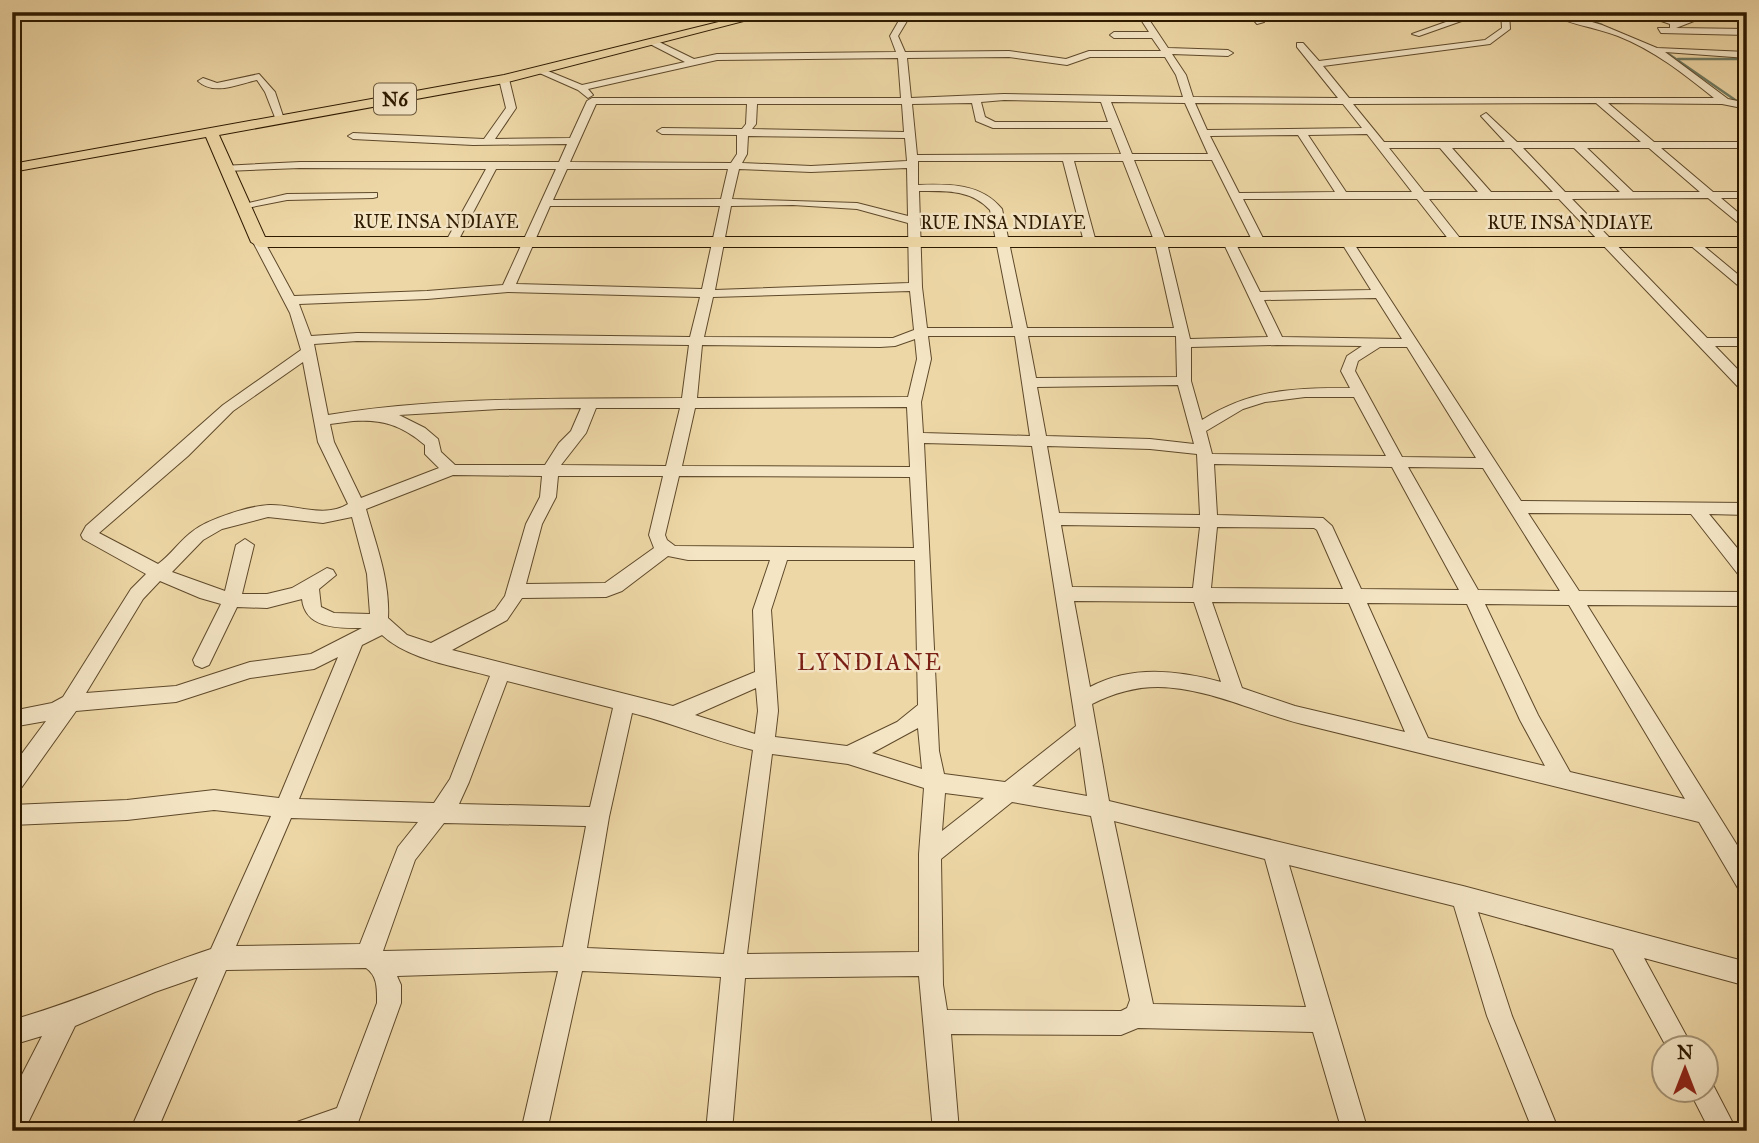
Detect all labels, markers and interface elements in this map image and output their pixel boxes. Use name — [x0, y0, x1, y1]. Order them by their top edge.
road number: N6 — [374, 83, 416, 114]
street label: RUE INSA NDIAYE — [353, 211, 519, 233]
street label: RUE INSA NDIAYE — [920, 212, 1086, 234]
street label: RUE INSA NDIAYE — [1487, 212, 1653, 234]
district label: LYNDIANE — [797, 648, 943, 676]
north arrow — [1650, 1034, 1720, 1104]
text: N — [1677, 1041, 1693, 1064]

